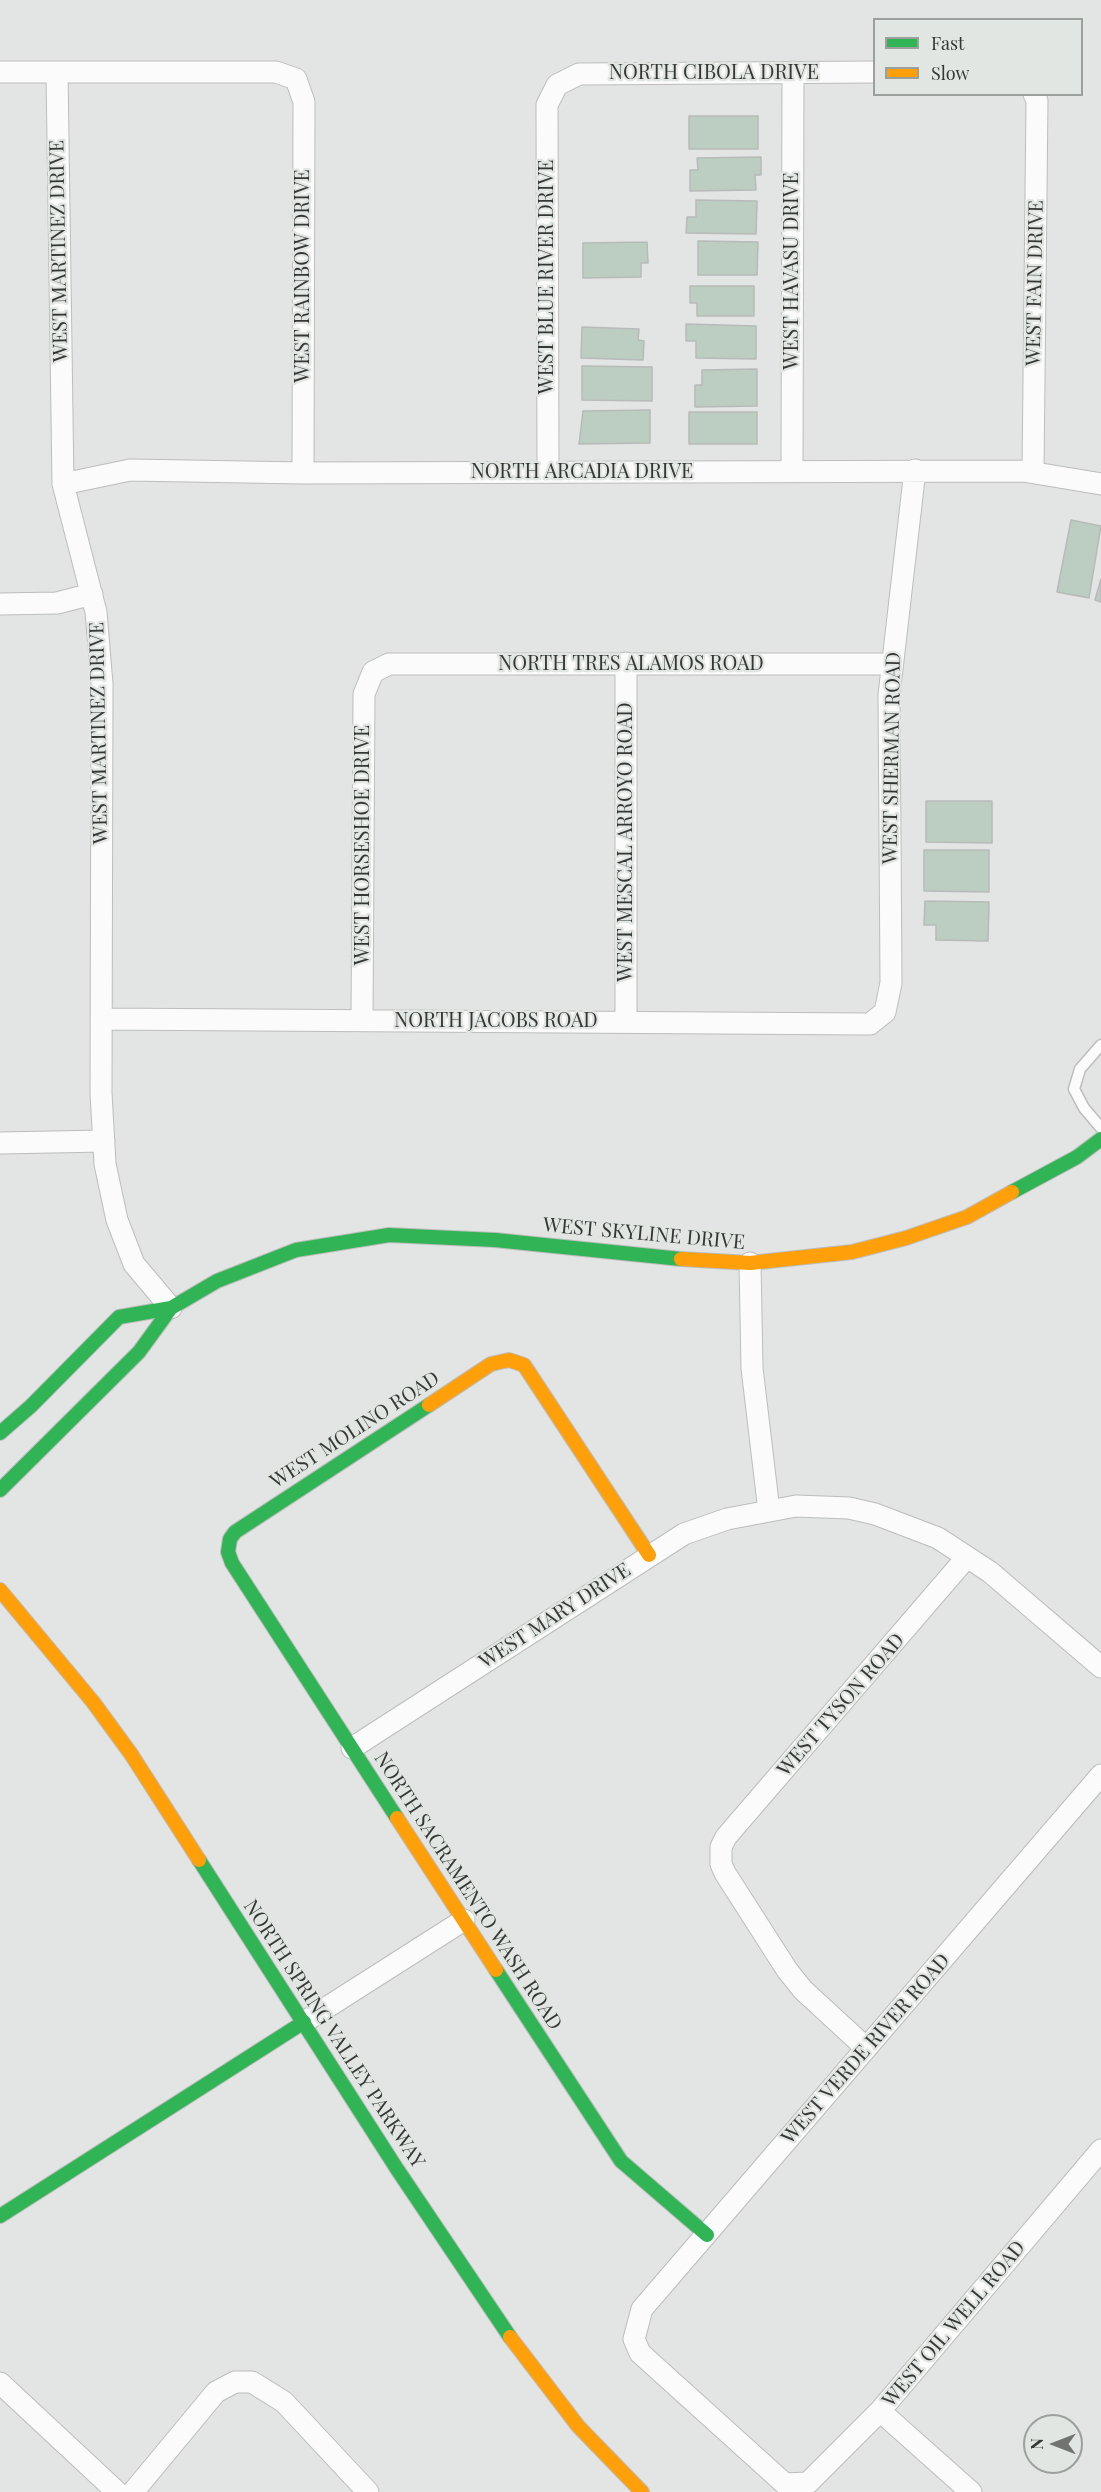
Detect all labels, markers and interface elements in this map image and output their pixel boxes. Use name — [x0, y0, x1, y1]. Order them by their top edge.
legend — [873, 18, 1083, 96]
text: Fast — [931, 31, 964, 55]
street label: NORTH CIBOLA DRIVE — [609, 61, 819, 85]
text: Slow — [931, 61, 969, 85]
street label: WEST MARTINEZ DRIVE — [45, 140, 73, 362]
street label: WEST BLUE RIVER DRIVE — [535, 160, 559, 394]
street label: WEST RAINBOW DRIVE — [291, 169, 315, 383]
street label: WEST HAVASU DRIVE — [780, 172, 804, 370]
street label: WEST FAIN DRIVE — [1022, 200, 1048, 366]
street label: NORTH ARCADIA DRIVE — [471, 460, 693, 484]
street label: WEST MARTINEZ DRIVE — [85, 622, 113, 844]
street label: NORTH TRES ALAMOS ROAD — [498, 652, 764, 676]
street label: WEST SHERMAN ROAD — [878, 652, 906, 864]
street label: WEST MESCAL ARROYO ROAD — [614, 702, 638, 982]
street label: WEST HORSESHOE DRIVE — [351, 725, 375, 965]
street label: NORTH JACOBS ROAD — [394, 1009, 598, 1033]
street label: WEST SKYLINE DRIVE — [542, 1213, 746, 1255]
street label: WEST MOLINO ROAD — [266, 1366, 444, 1494]
street label: WEST MARY DRIVE — [475, 1558, 635, 1674]
street label: WEST TYSON ROAD — [772, 1629, 910, 1781]
street label: NORTH SACRAMENTO WASH ROAD — [369, 1748, 567, 2034]
street label: NORTH SPRING VALLEY PARKWAY — [238, 1895, 430, 2173]
street label: WEST VERDE RIVER ROAD — [777, 1949, 955, 2149]
street label: WEST OIL WELL ROAD — [877, 2236, 1031, 2412]
north arrow — [1023, 2414, 1083, 2474]
text: N — [1026, 2438, 1047, 2450]

